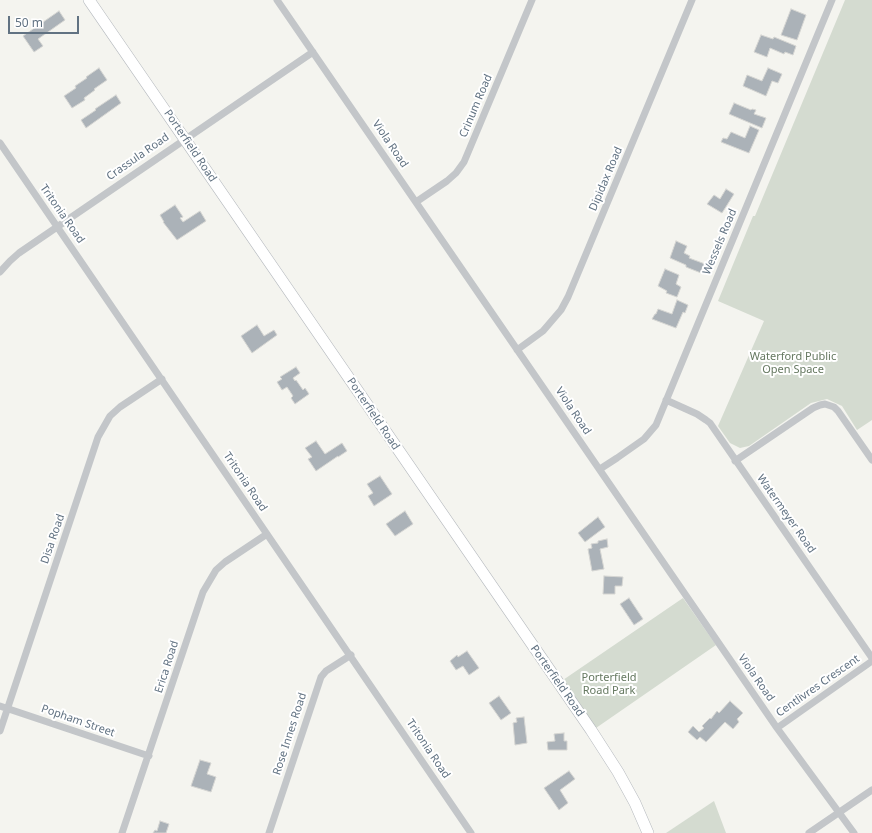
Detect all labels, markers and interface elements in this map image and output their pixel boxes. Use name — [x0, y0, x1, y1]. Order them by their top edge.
scale bar — [10, 8, 81, 34]
text: 50 m — [15, 14, 43, 31]
street label: Crinum Road — [457, 72, 495, 140]
street label: Porterfield Road — [161, 107, 219, 185]
street label: Viola Road — [369, 118, 411, 170]
street label: Crassula Road — [104, 131, 172, 183]
street label: Dipidax Road — [587, 145, 625, 213]
street label: Tritonia Road — [37, 182, 87, 246]
street label: Wessels Road — [700, 207, 740, 277]
park label: Waterford Public Open Space — [750, 350, 836, 376]
street label: Porterfield Road — [344, 375, 402, 453]
street label: Viola Road — [552, 385, 594, 437]
street label: Tritonia Road — [220, 450, 270, 514]
street label: Watermeyer Road — [754, 472, 818, 556]
street label: Disa Road — [38, 512, 68, 566]
street label: Erica Road — [152, 639, 182, 695]
street label: Porterfield Road — [527, 643, 587, 719]
street label: Viola Road — [735, 652, 777, 704]
street label: Centlivres Crescent — [774, 652, 862, 720]
park label: Porterfield Road Park — [582, 671, 636, 697]
street label: Rose Innes Road — [270, 691, 310, 777]
street label: Popham Street — [39, 702, 117, 740]
street label: Tritonia Road — [403, 717, 453, 781]

